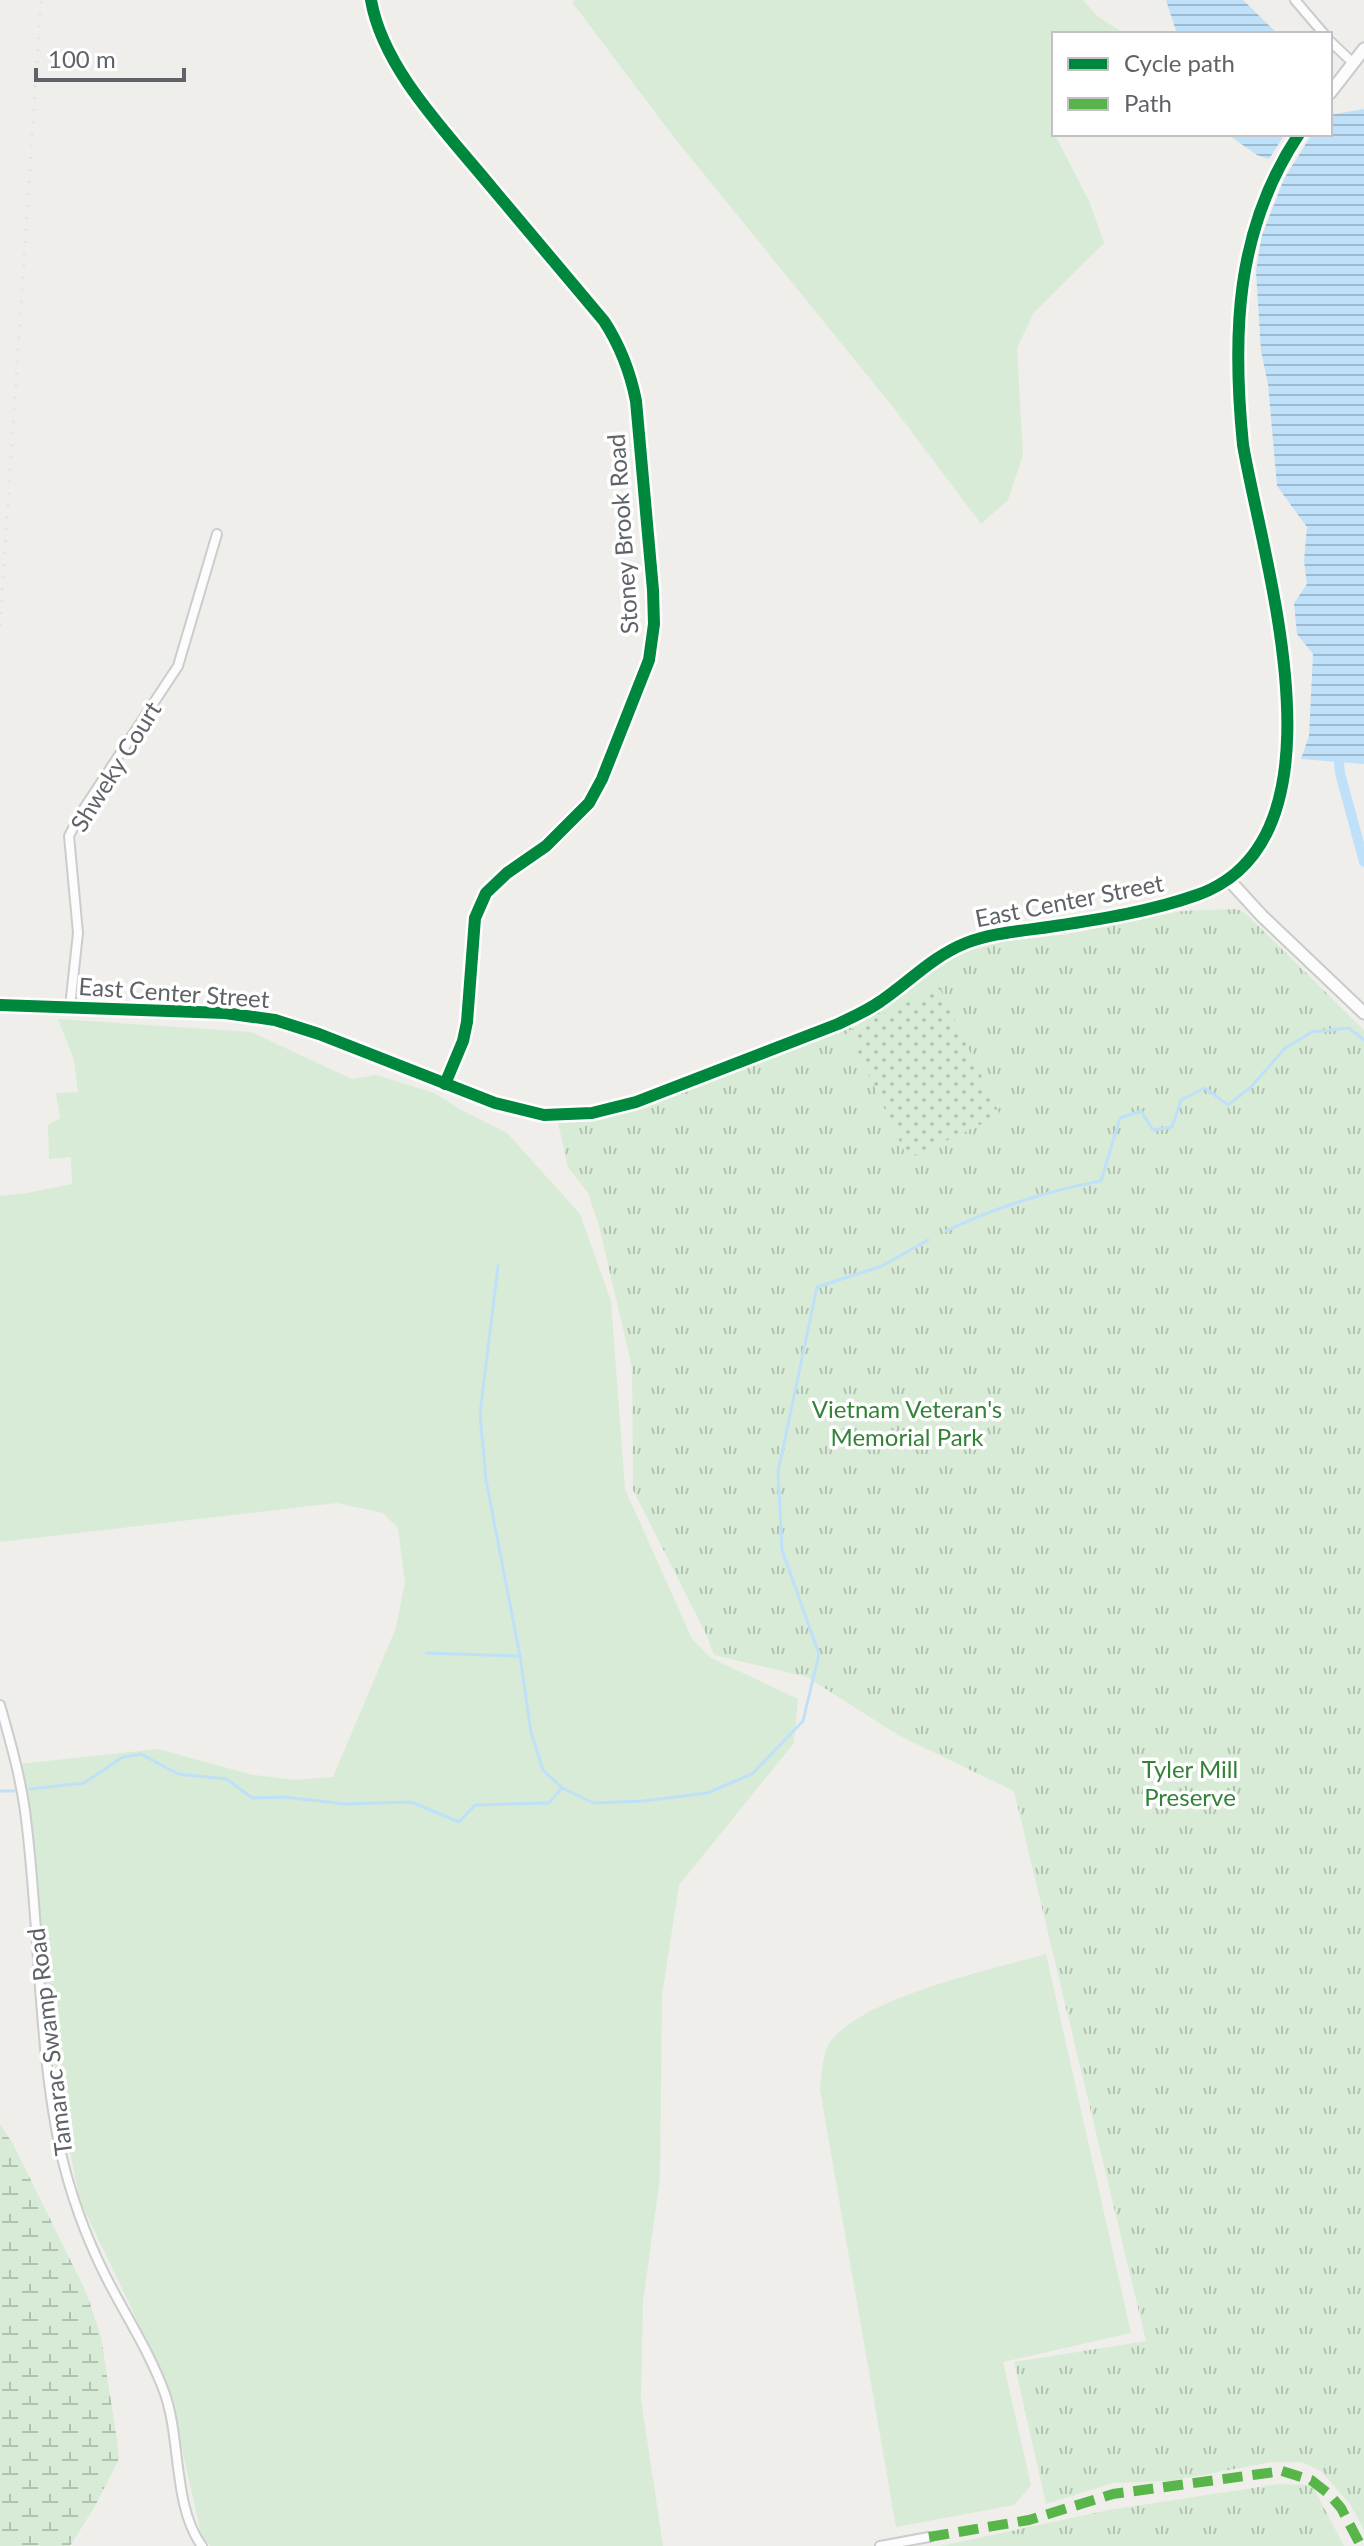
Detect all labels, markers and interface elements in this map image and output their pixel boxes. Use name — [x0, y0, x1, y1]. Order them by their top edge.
scale bar — [36, 32, 184, 82]
legend — [1052, 32, 1332, 136]
text: 100 m — [48, 44, 116, 73]
text: Cycle path — [1124, 48, 1235, 77]
text: Path — [1124, 88, 1172, 117]
street label: Stoney Brook Road — [601, 433, 643, 635]
street label: Shweky Court — [64, 695, 167, 836]
street label: East Center Street — [972, 867, 1166, 932]
street label: East Center Street — [78, 971, 271, 1013]
park label: Vietnam Veteran's Memorial Park — [812, 1394, 1002, 1451]
park label: Tyler Mill Preserve — [1142, 1754, 1238, 1811]
street label: Tamarac Swamp Road — [21, 1927, 77, 2157]

